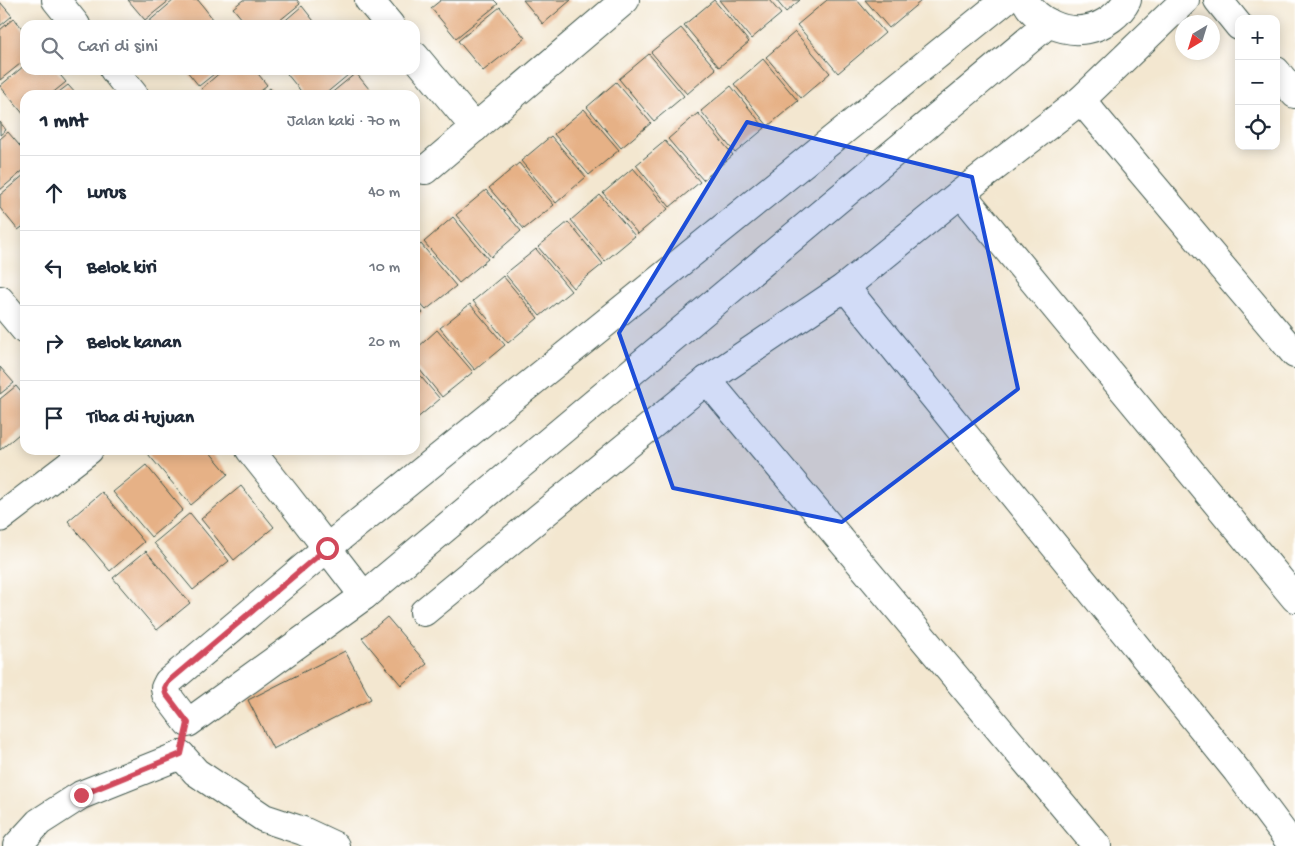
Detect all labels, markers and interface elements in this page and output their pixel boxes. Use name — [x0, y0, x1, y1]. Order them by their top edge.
north arrow — [1175, 15, 1220, 60]
map controls — [1235, 15, 1280, 150]
button: + — [1235, 15, 1280, 60]
search box — [20, 20, 420, 75]
icon: search — [38, 34, 66, 62]
text: Cari di sini — [78, 36, 158, 59]
button: − — [1235, 60, 1280, 105]
button: locate — [1235, 105, 1280, 150]
text: 1 mnt — [40, 110, 87, 135]
text: Jalan kaki · 70 m — [287, 113, 400, 132]
icon: ahead — [40, 179, 68, 207]
text: Lurus — [87, 182, 126, 205]
text: 40 m — [368, 184, 400, 203]
icon: left — [40, 254, 68, 282]
text: Belok kiri — [87, 257, 157, 280]
text: 10 m — [369, 259, 400, 278]
icon: right — [40, 329, 68, 357]
text: Belok kanan — [87, 332, 181, 355]
text: 20 m — [368, 334, 400, 353]
icon: arrive — [40, 404, 68, 432]
text: Tiba di tujuan — [87, 407, 194, 430]
route start — [316, 537, 339, 560]
route end — [70, 784, 93, 807]

